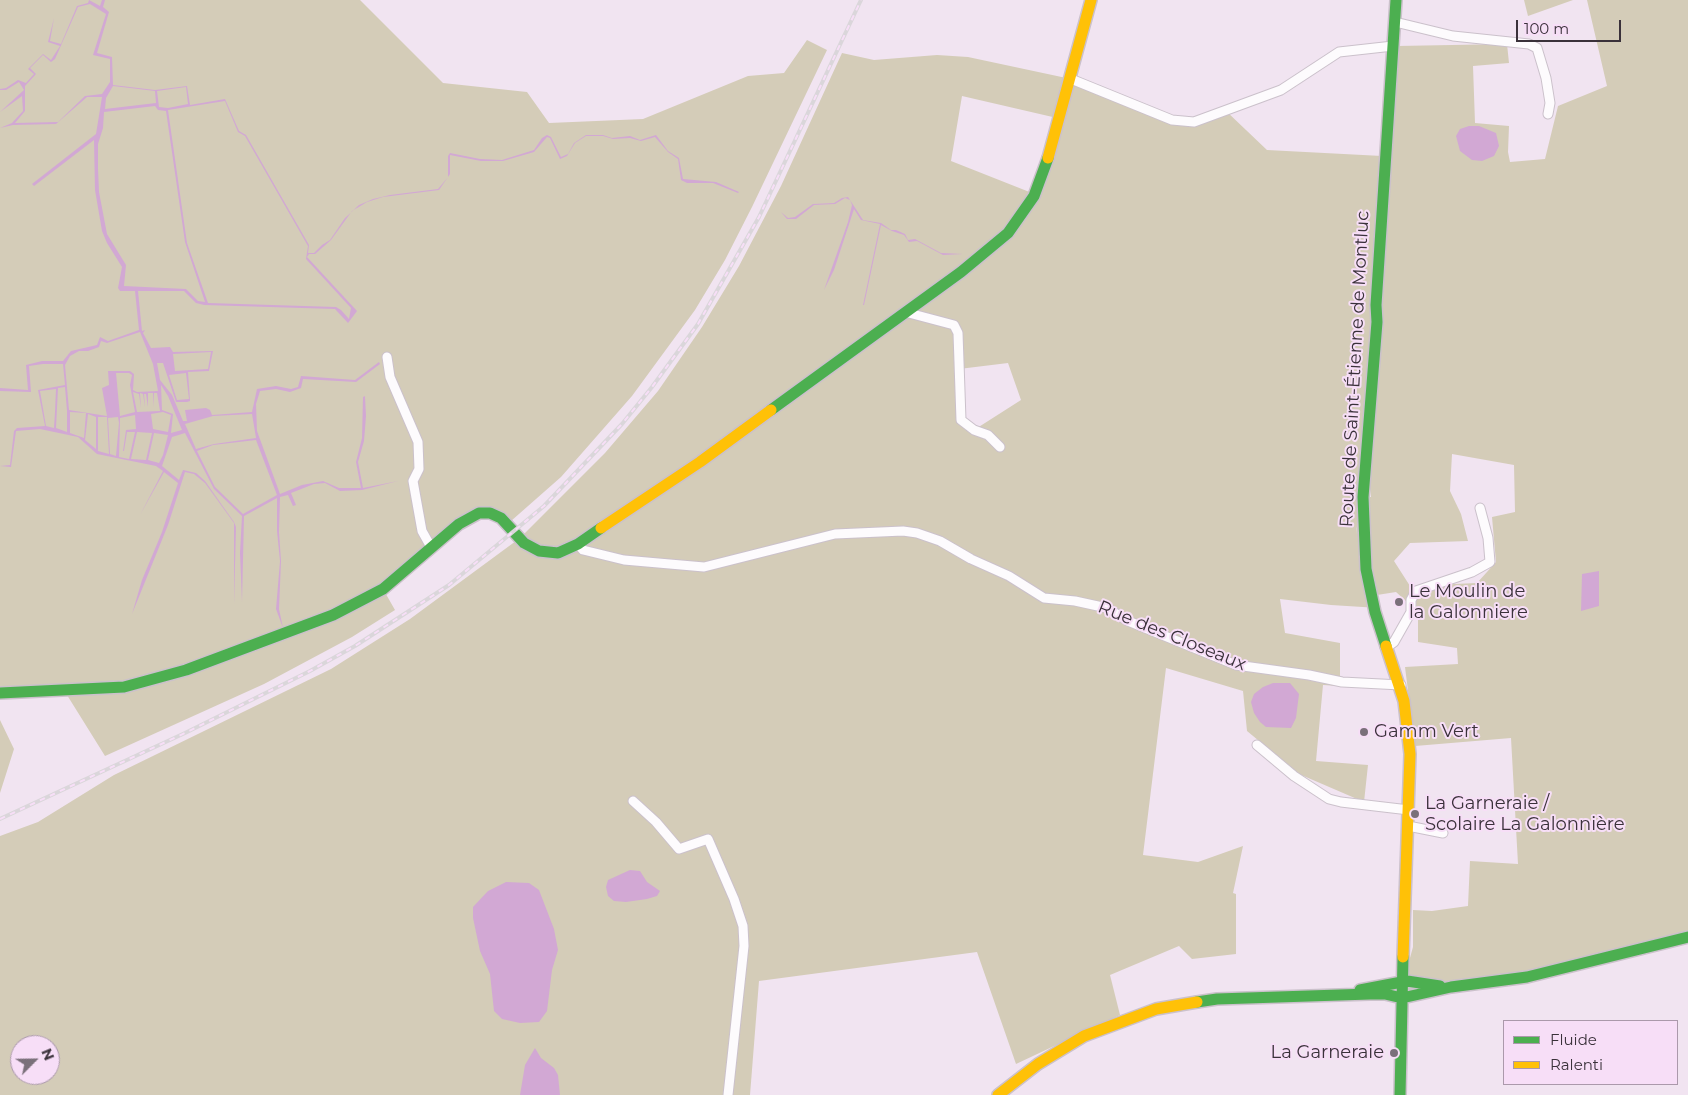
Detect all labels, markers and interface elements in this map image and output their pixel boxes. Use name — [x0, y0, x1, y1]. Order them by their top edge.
scale bar — [1518, 10, 1623, 42]
text: 100 m — [1524, 19, 1569, 38]
street label: Route de Saint-Étienne de Montluc — [1336, 210, 1374, 528]
place label: Le Moulin de la Galonniere — [1409, 581, 1528, 624]
street label: Rue des Closeaux — [1095, 596, 1249, 676]
marker: Le Moulin de la Galonniere — [1393, 596, 1405, 608]
place label: Gamm Vert — [1374, 721, 1479, 743]
marker: Gamm Vert — [1358, 726, 1370, 738]
place label: La Garneraie / Scolaire La Galonnière — [1425, 793, 1625, 836]
marker: La Garneraie / Scolaire La Galonnière — [1409, 808, 1421, 820]
legend — [1503, 1020, 1678, 1085]
text: Fluide — [1550, 1030, 1597, 1049]
north arrow — [10, 1035, 60, 1085]
place label: La Garneraie — [1271, 1042, 1384, 1064]
text: N — [37, 1046, 58, 1063]
marker: La Garneraie — [1388, 1047, 1400, 1059]
text: Ralenti — [1550, 1055, 1603, 1074]

